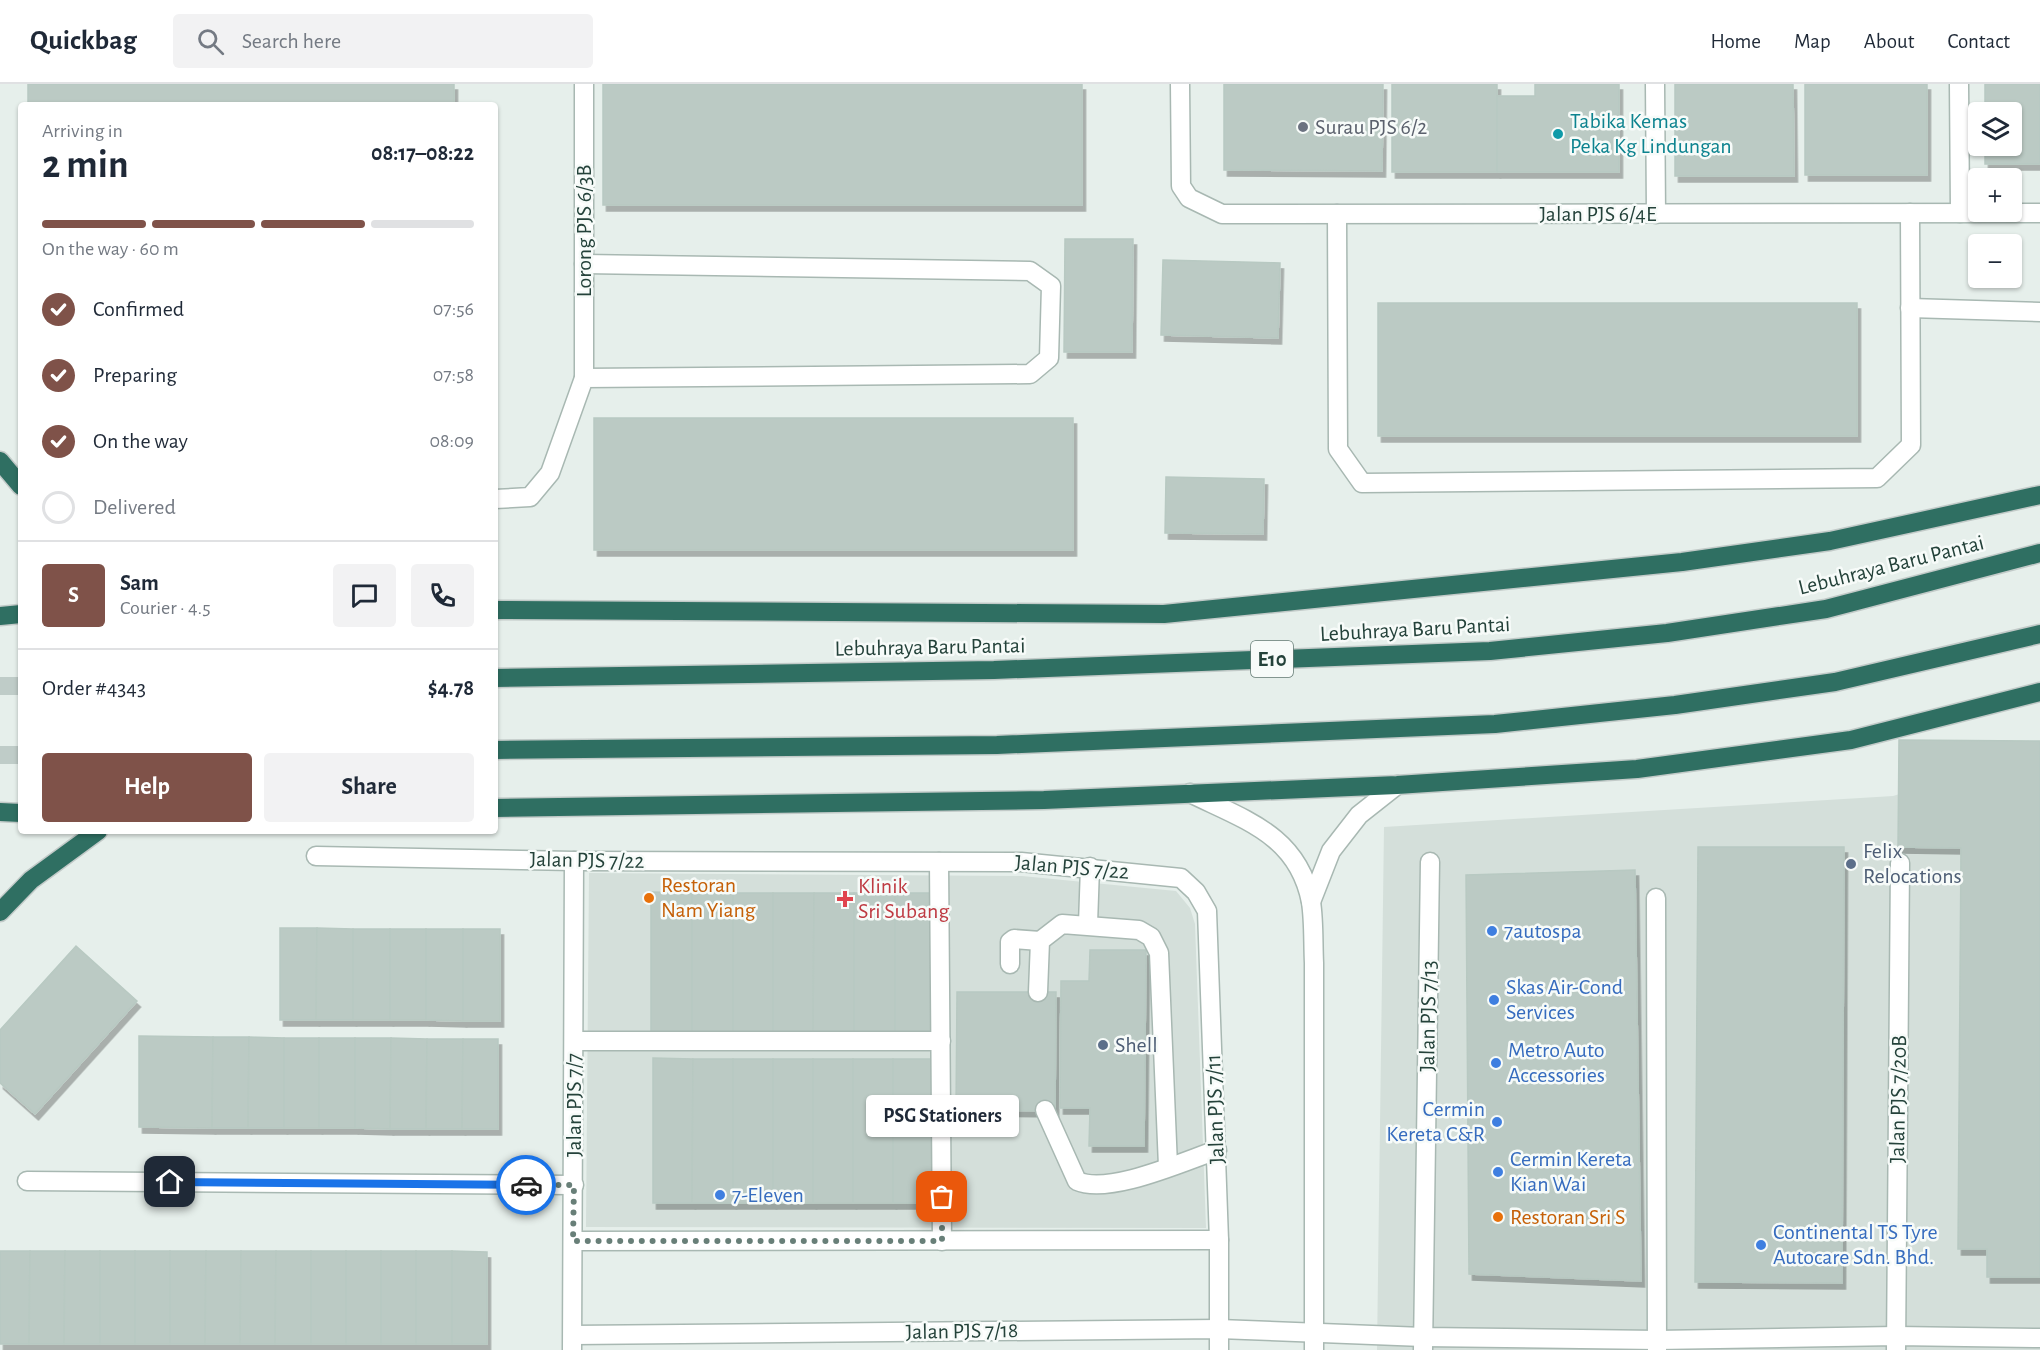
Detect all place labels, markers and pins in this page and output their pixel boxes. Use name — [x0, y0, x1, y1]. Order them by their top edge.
place label: Tabika Kemas Peka Kg Lindungan — [1570, 110, 1732, 157]
place label: Surau PJS 6/2 — [1315, 116, 1427, 138]
marker: Surau PJS 6/2 — [1296, 120, 1310, 134]
marker: Tabika Kemas Peka Kg Lindungan — [1551, 127, 1565, 141]
place label: Felix Relocations — [1863, 840, 1962, 887]
marker: Felix Relocations — [1844, 857, 1858, 871]
place label: Restoran Nam Yiang — [661, 874, 756, 921]
place label: Klinik Sri Subang — [858, 875, 949, 922]
marker: Klinik Sri Subang — [836, 890, 854, 908]
marker: Restoran Nam Yiang — [642, 891, 656, 905]
place label: 7autospa — [1504, 920, 1582, 942]
marker: 7autospa — [1485, 924, 1499, 938]
place label: Skas Air-Cond Services — [1506, 976, 1623, 1023]
marker: Skas Air-Cond Services — [1487, 993, 1501, 1007]
place label: Shell — [1115, 1034, 1158, 1056]
marker: Shell — [1096, 1038, 1110, 1052]
place label: Metro Auto Accessories — [1508, 1039, 1605, 1086]
marker: Metro Auto Accessories — [1489, 1056, 1503, 1070]
callout: PSG Stationers — [866, 1095, 1018, 1137]
place label: Cermin Kereta C&R — [1386, 1098, 1485, 1145]
marker: Cermin Kereta C&R — [1490, 1115, 1504, 1129]
place label: Cermin Kereta Kian Wai — [1510, 1148, 1632, 1195]
pin — [144, 1156, 195, 1207]
marker: Cermin Kereta Kian Wai — [1491, 1165, 1505, 1179]
pin — [916, 1171, 967, 1222]
place label: 7-Eleven — [732, 1184, 804, 1206]
marker: 7-Eleven — [713, 1188, 727, 1202]
place label: Restoran Sri S — [1510, 1206, 1625, 1228]
marker: Restoran Sri S — [1491, 1210, 1505, 1224]
place label: Continental TS Tyre Autocare Sdn. Bhd. — [1773, 1221, 1938, 1268]
marker: Continental TS Tyre Autocare Sdn. Bhd. — [1754, 1238, 1768, 1252]

